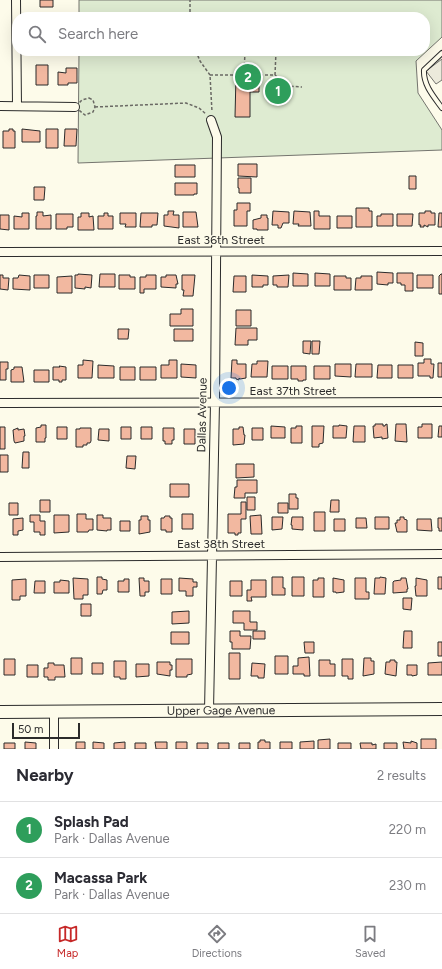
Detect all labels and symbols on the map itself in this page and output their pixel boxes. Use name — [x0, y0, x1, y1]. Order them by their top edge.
pin: 2 — [235, 62, 261, 92]
pin: 1 — [265, 76, 291, 106]
street label: East 36th Street — [177, 233, 265, 247]
street label: Dallas Avenue — [194, 377, 210, 453]
your location — [219, 378, 239, 398]
street label: East 37th Street — [249, 384, 337, 398]
street label: East 38th Street — [177, 537, 265, 551]
street label: Upper Gage Avenue — [167, 703, 276, 718]
scale bar — [12, 721, 80, 740]

